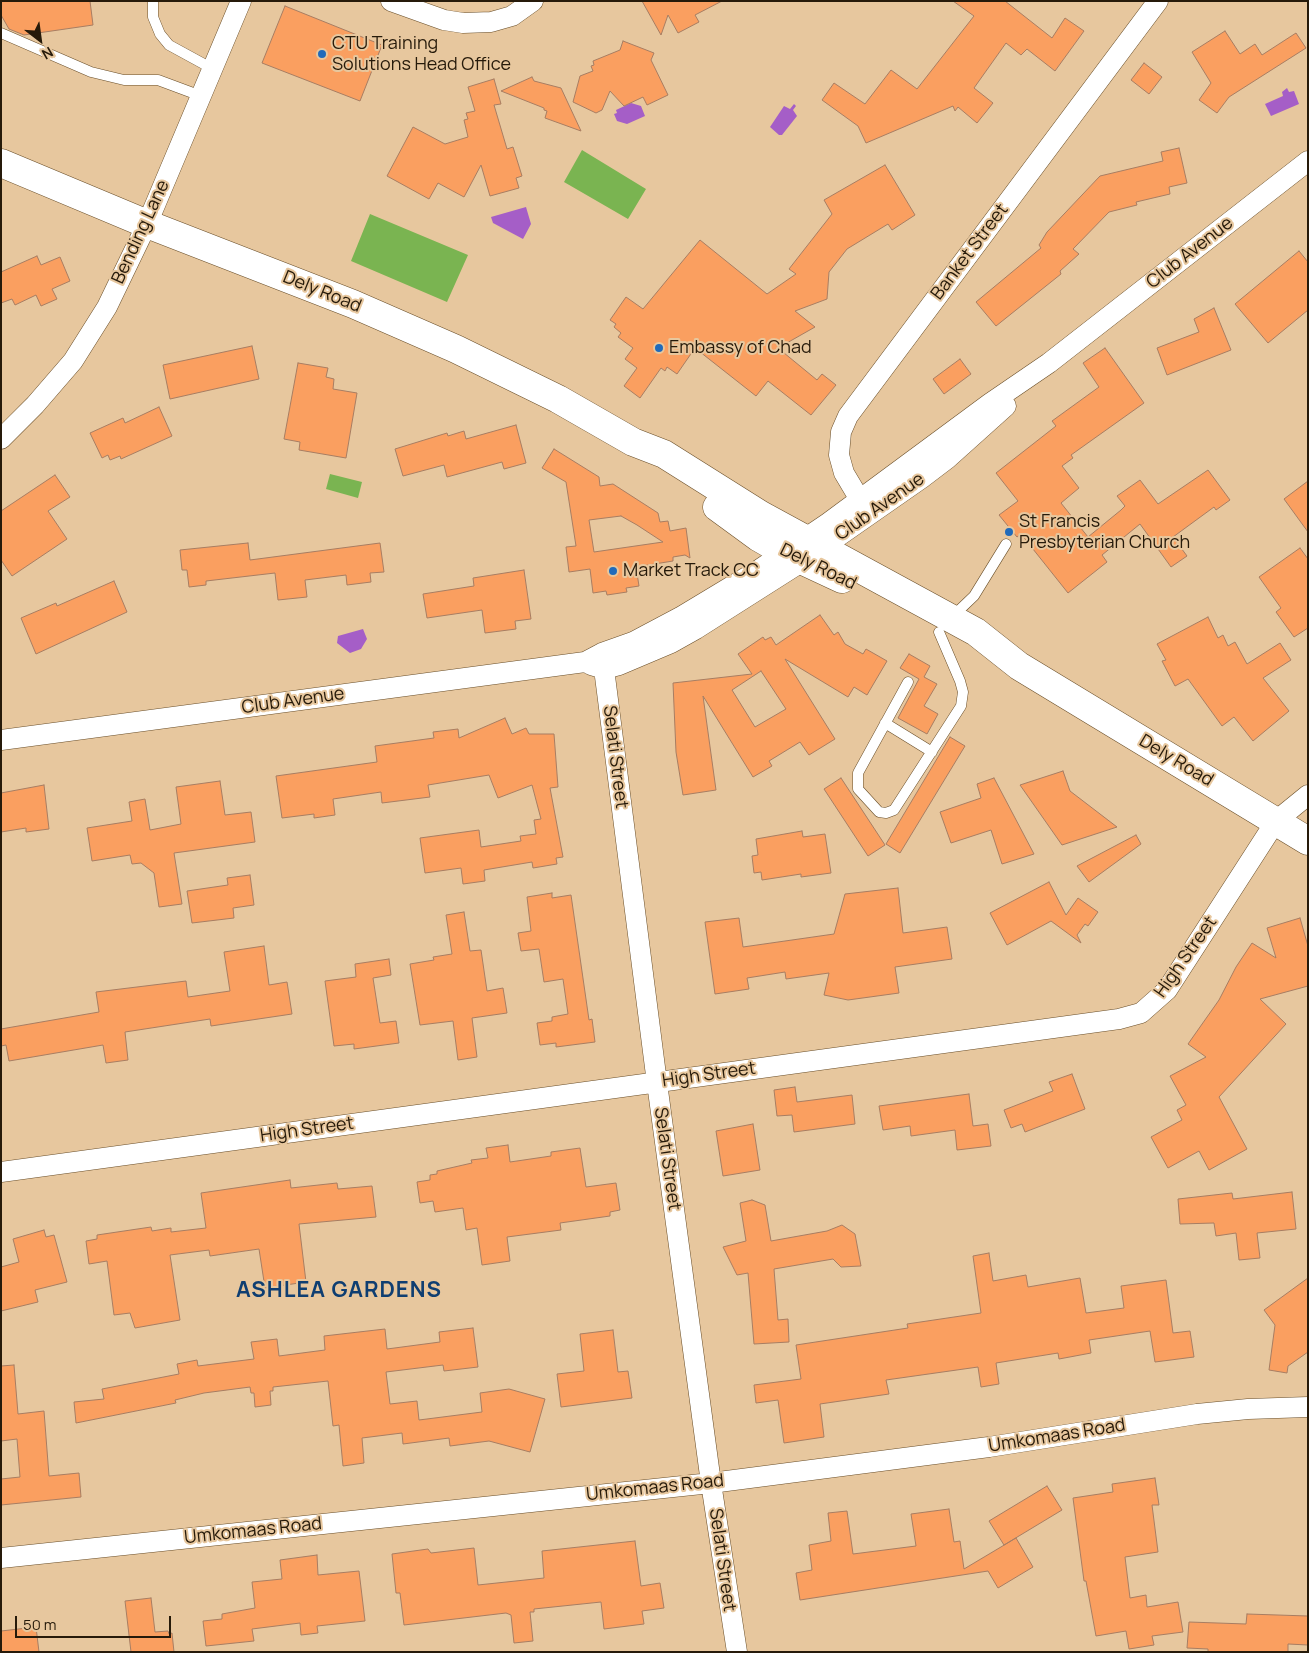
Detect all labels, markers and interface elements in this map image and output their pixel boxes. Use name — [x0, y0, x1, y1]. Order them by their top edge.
north arrow — [15, 15, 65, 65]
place label: CTU Training Solutions Head Office — [332, 33, 511, 76]
text: N — [39, 43, 57, 64]
marker: CTU Training Solutions Head Office — [316, 48, 328, 60]
street label: Bending Lane — [108, 177, 174, 287]
street label: Banket Street — [927, 200, 1013, 304]
street label: Club Avenue — [1143, 213, 1237, 293]
street label: Dely Road — [280, 267, 364, 317]
place label: Embassy of Chad — [669, 337, 812, 359]
marker: Embassy of Chad — [653, 342, 665, 354]
street label: Club Avenue — [831, 468, 929, 546]
place label: St Francis Presbyterian Church — [1019, 511, 1190, 554]
marker: St Francis Presbyterian Church — [1003, 526, 1015, 538]
street label: Dely Road — [776, 539, 860, 595]
place label: Market Track CC — [623, 560, 759, 582]
marker: Market Track CC — [607, 565, 619, 577]
street label: Club Avenue — [240, 683, 346, 719]
street label: Selati Street — [598, 704, 632, 810]
street label: Dely Road — [1135, 730, 1217, 792]
street label: High Street — [1150, 912, 1222, 1002]
street label: High Street — [661, 1058, 757, 1092]
street label: Selati Street — [649, 1106, 685, 1212]
street label: High Street — [259, 1113, 355, 1147]
district label: ASHLEA GARDENS — [234, 1278, 444, 1304]
street label: Umkomaas Road — [987, 1415, 1127, 1457]
street label: Umkomaas Road — [585, 1470, 725, 1506]
street label: Selati Street — [704, 1507, 740, 1613]
street label: Umkomaas Road — [183, 1513, 323, 1549]
scale bar — [18, 1606, 174, 1638]
text: 50 m — [23, 1614, 57, 1635]

